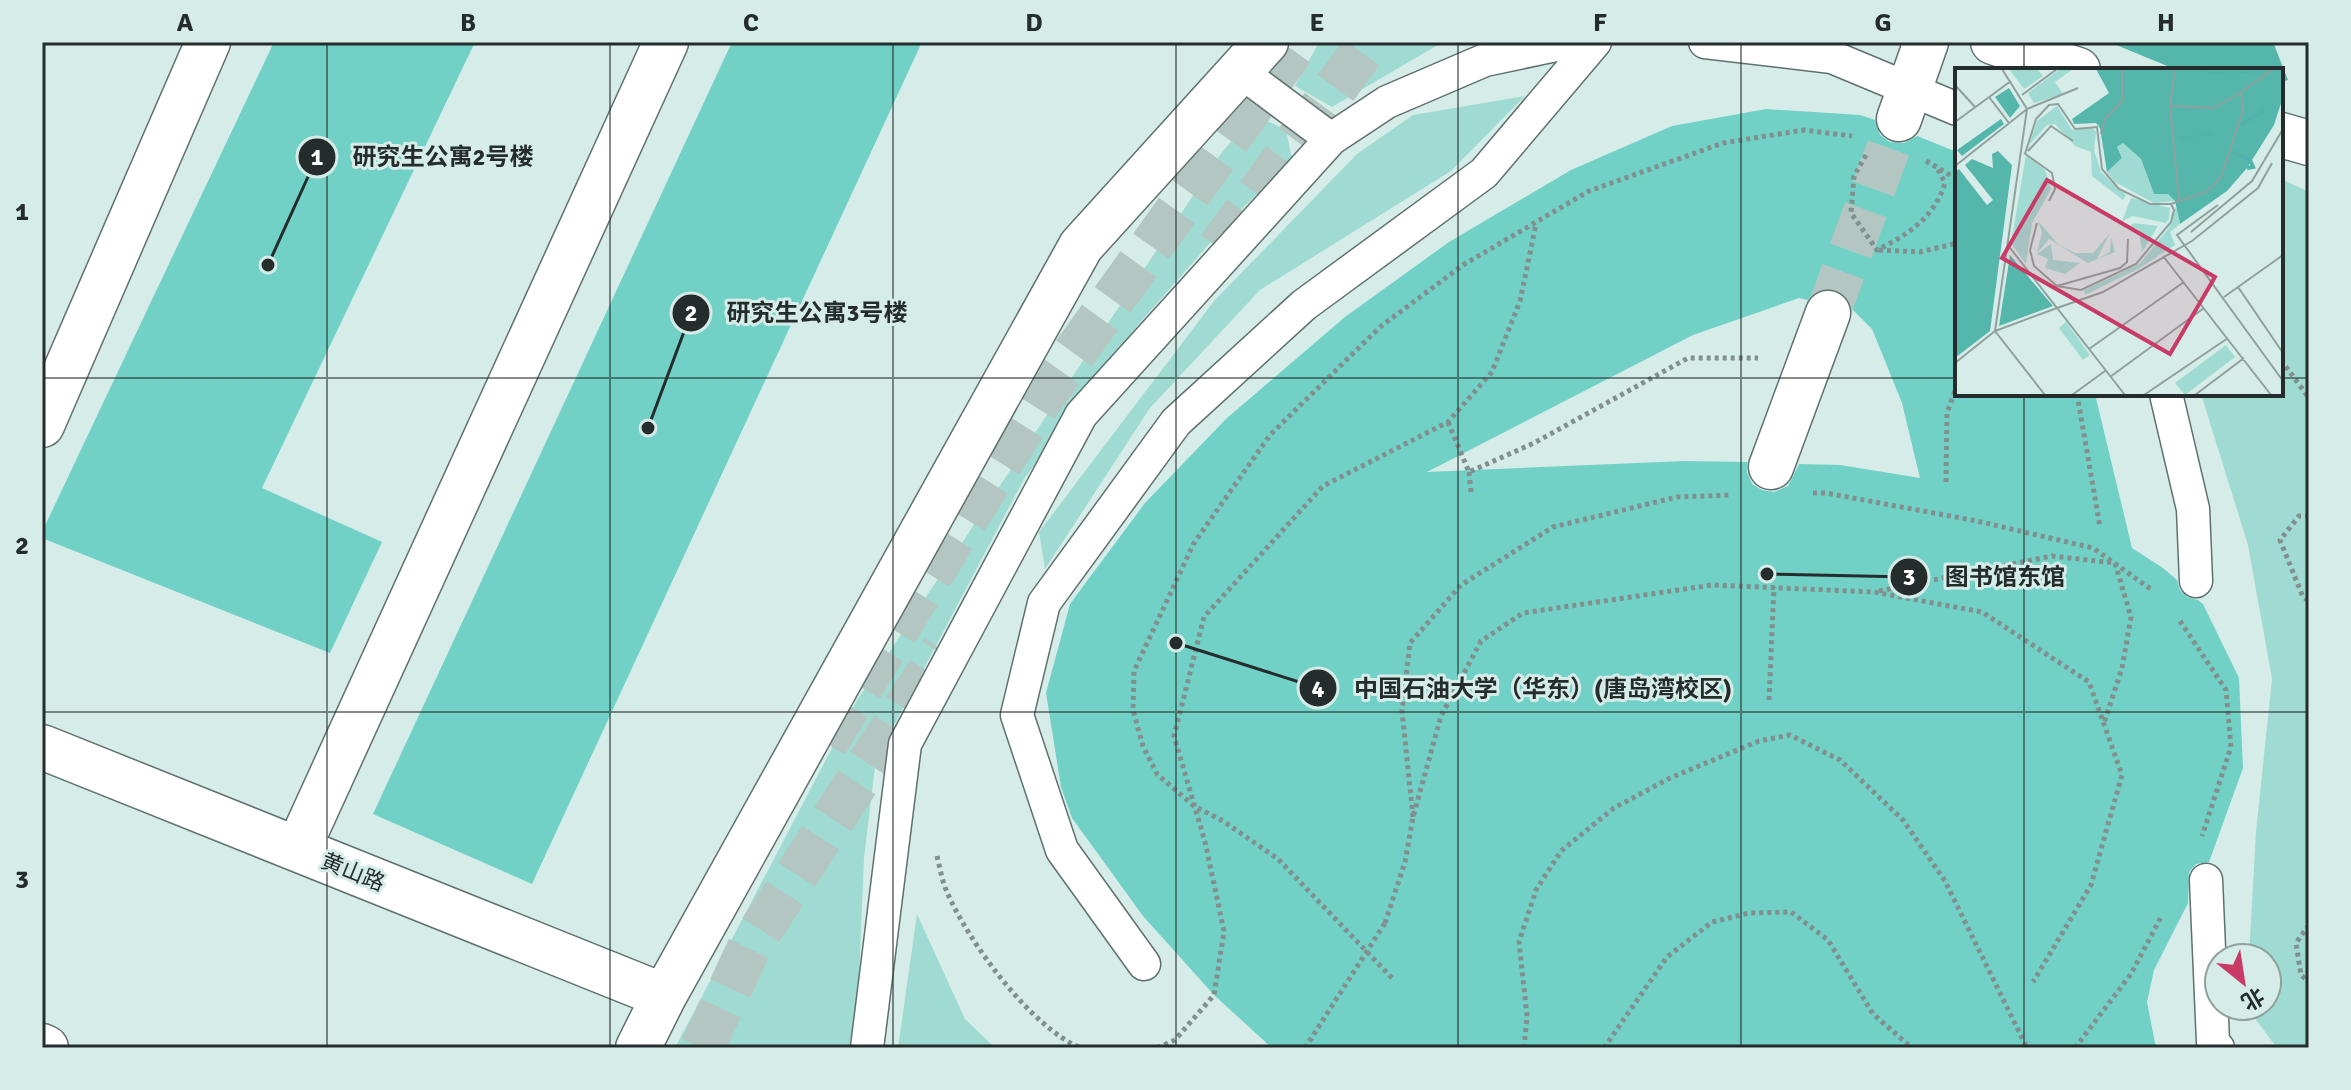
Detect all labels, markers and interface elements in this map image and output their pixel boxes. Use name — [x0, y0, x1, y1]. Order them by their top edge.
text: A — [177, 7, 194, 39]
text: B — [460, 7, 476, 39]
text: C — [743, 7, 759, 39]
text: D — [1025, 7, 1043, 39]
text: E — [1310, 7, 1324, 39]
text: F — [1593, 7, 1607, 39]
text: G — [1874, 7, 1892, 39]
text: H — [2157, 7, 2175, 39]
inset map — [1955, 68, 2283, 396]
callout: 研究生公寓2号楼 — [297, 133, 550, 181]
text: 1 — [311, 142, 324, 172]
text: 研究生公寓2号楼 — [353, 142, 533, 172]
text: 1 — [15, 196, 29, 228]
callout: 研究生公寓3号楼 — [671, 289, 924, 337]
text: 2 — [685, 298, 697, 328]
text: 研究生公寓3号楼 — [727, 298, 907, 328]
text: 2 — [15, 530, 29, 562]
callout: 图书馆东馆 — [1889, 553, 2081, 601]
text: 3 — [1903, 562, 1915, 592]
text: 图书馆东馆 — [1945, 562, 2065, 592]
callout: 中国石油大学（华东）(唐岛湾校区) — [1298, 664, 1748, 712]
text: 4 — [1312, 674, 1325, 704]
text: 中国石油大学（华东）(唐岛湾校区) — [1354, 674, 1732, 704]
street label: 黄山路 — [317, 847, 389, 897]
text: 3 — [15, 864, 29, 896]
north arrow — [2203, 942, 2283, 1022]
text: 北 — [2236, 982, 2269, 1016]

